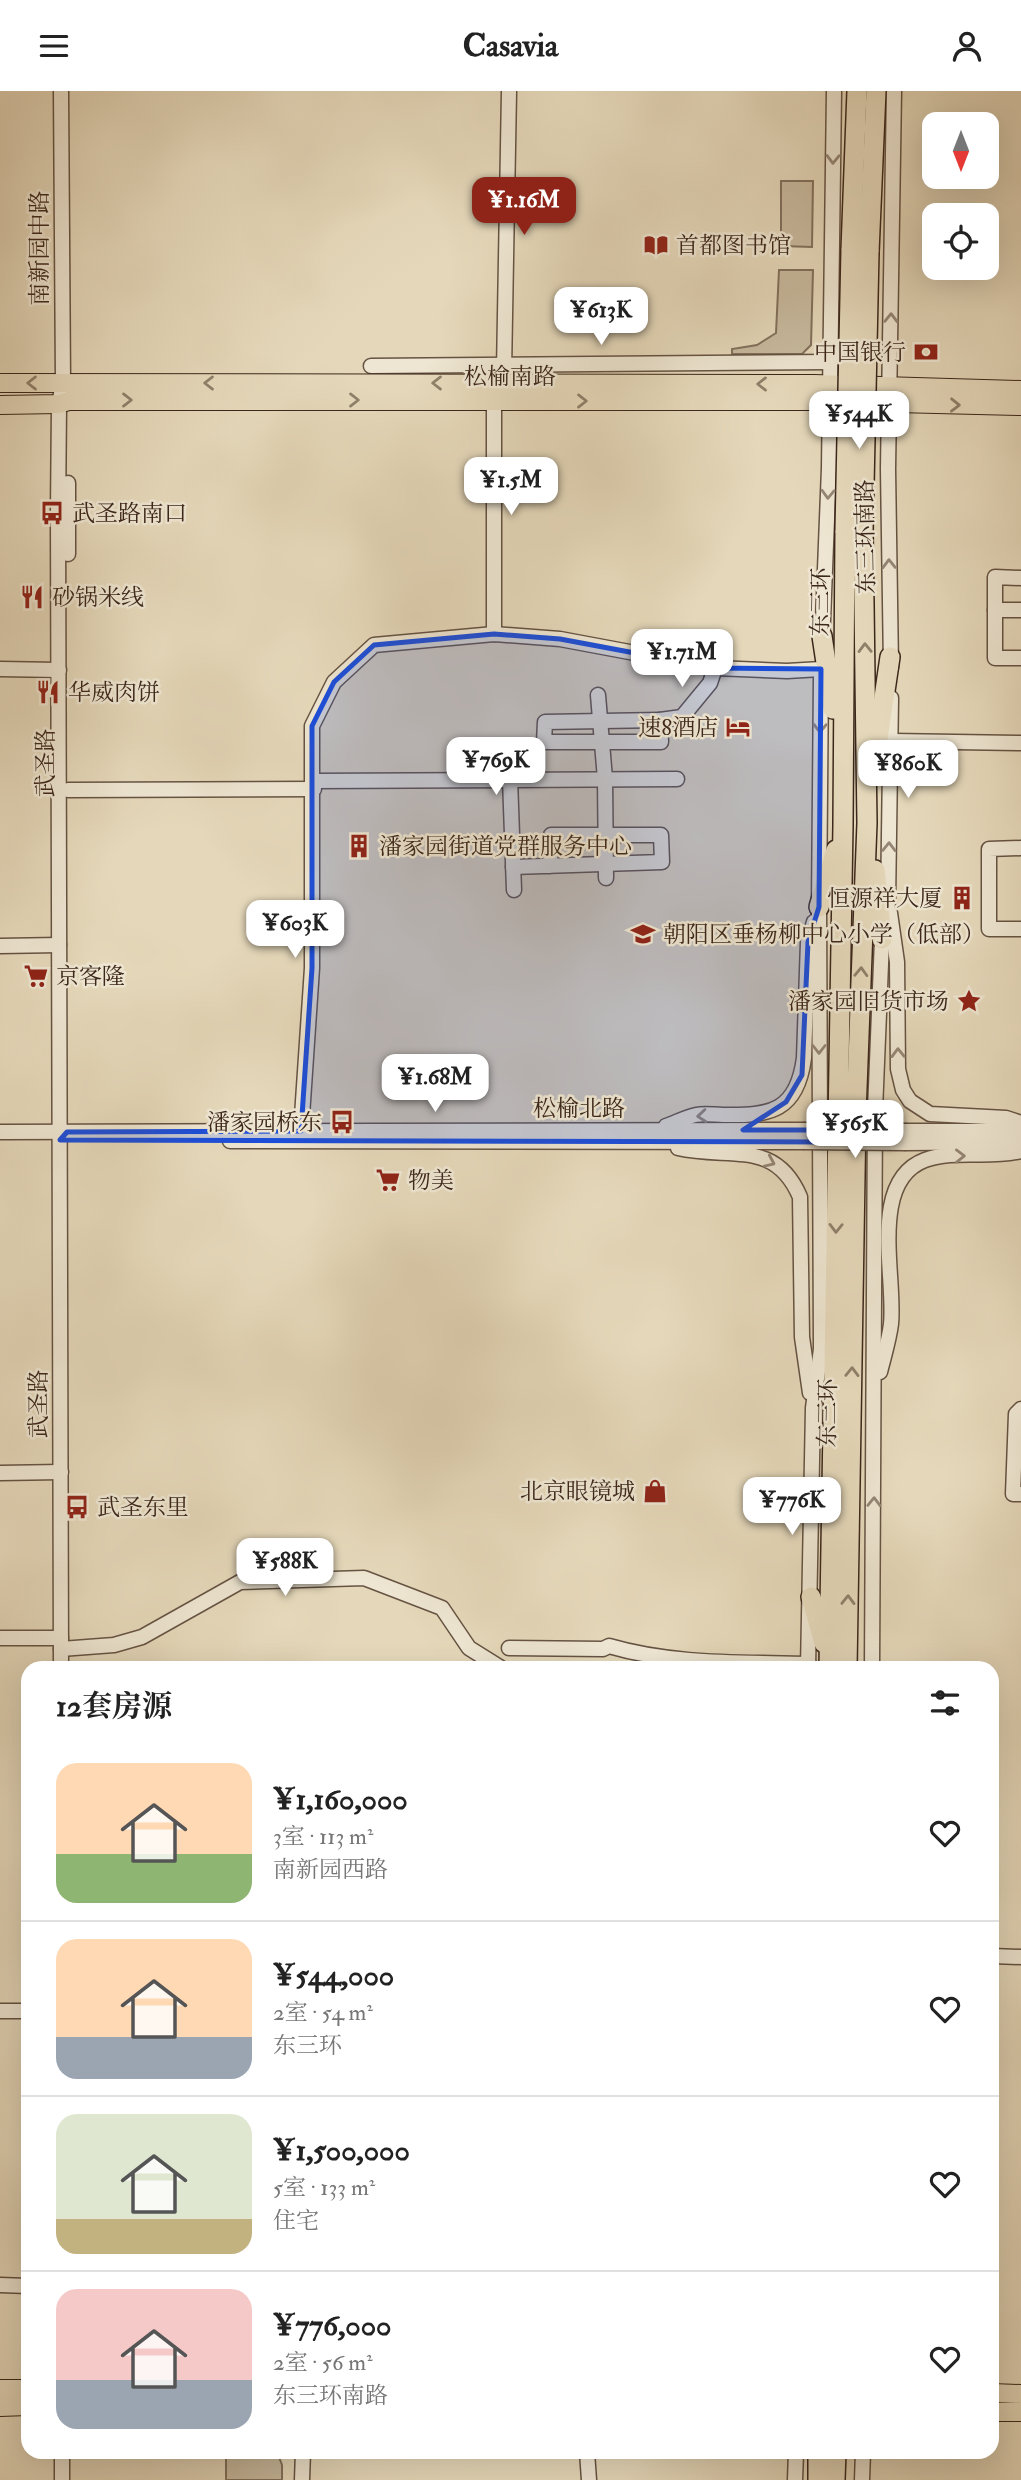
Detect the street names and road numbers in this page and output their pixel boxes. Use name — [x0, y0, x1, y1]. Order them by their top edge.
street label: 南新园中路 — [25, 191, 54, 306]
street label: 松榆南路 — [464, 362, 556, 391]
street label: 东三环南路 — [850, 479, 881, 595]
street label: 东三环 — [805, 567, 836, 637]
street label: 武圣路 — [31, 729, 60, 798]
street label: 松榆北路 — [533, 1094, 625, 1123]
street label: 武圣路 — [24, 1370, 53, 1439]
street label: 东三环 — [812, 1378, 843, 1448]

